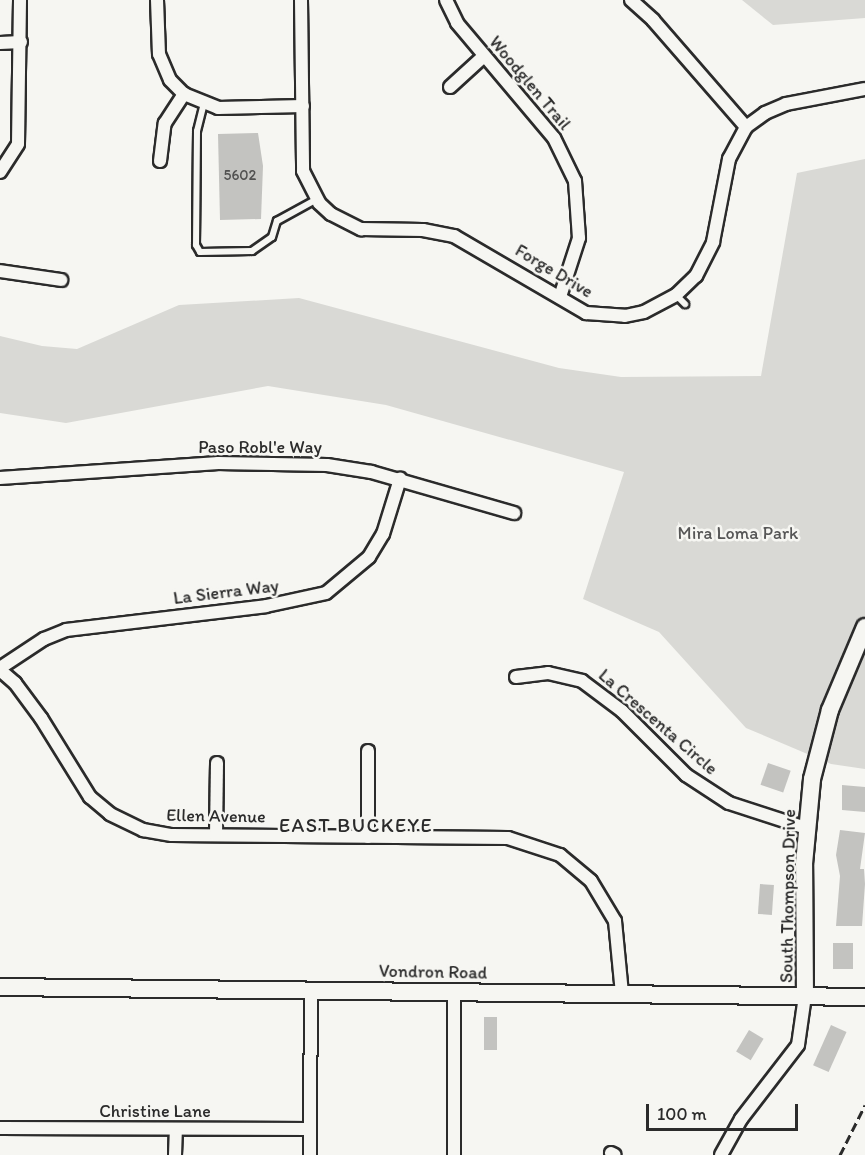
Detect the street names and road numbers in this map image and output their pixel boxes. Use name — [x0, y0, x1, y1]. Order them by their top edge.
street label: Woodglen Trail — [485, 32, 575, 134]
street label: Forge Drive — [511, 239, 597, 303]
street label: Paso Robl'e Way — [198, 436, 322, 458]
street label: La Sierra Way — [172, 575, 280, 609]
street label: La Crescenta Circle — [594, 665, 722, 779]
street label: Ellen Avenue — [166, 804, 266, 828]
street label: South Thompson Drive — [776, 809, 800, 983]
street label: Vondron Road — [379, 960, 487, 984]
street label: Christine Lane — [99, 1100, 211, 1122]

